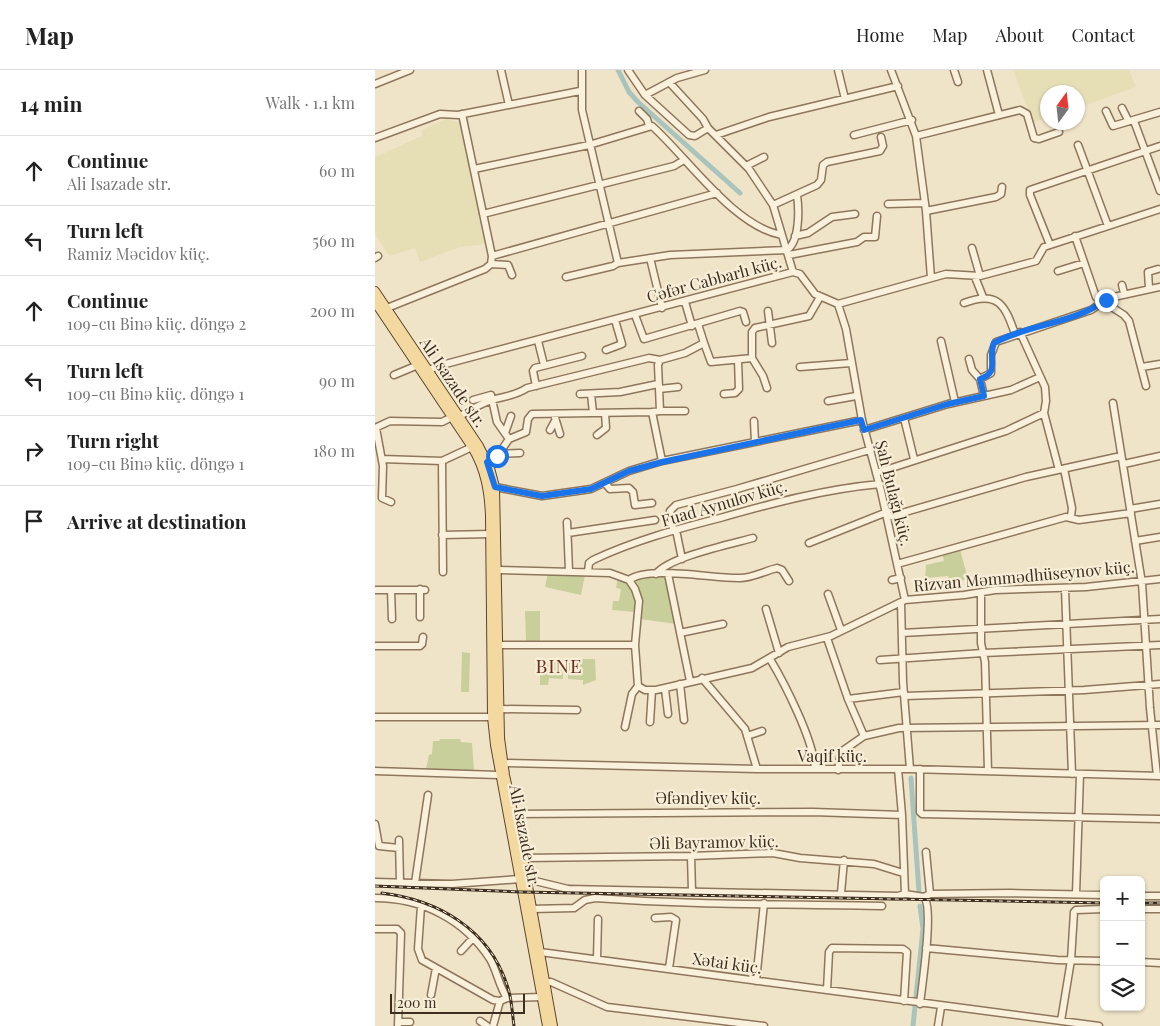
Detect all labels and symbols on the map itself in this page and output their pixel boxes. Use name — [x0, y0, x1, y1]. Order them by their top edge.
north arrow — [1040, 85, 1085, 130]
street label: Cəfər Cabbarlı küç. — [644, 250, 784, 307]
route end — [1095, 289, 1118, 312]
street label: Ali Isazade str. — [415, 332, 491, 431]
street label: Şah Bulağı küç. — [871, 438, 918, 548]
route start — [486, 445, 509, 468]
street label: Fuad Aynulov küç. — [658, 475, 789, 531]
street label: Rizvan Məmmədhüseynov küç. — [913, 555, 1135, 596]
district label: BINE — [535, 652, 583, 678]
street label: Vaqif küç. — [796, 745, 867, 766]
street label: Ali Isazade str. — [505, 782, 546, 889]
street label: Əfəndiyev küç. — [655, 787, 761, 808]
street label: Əli Bayramov küç. — [649, 830, 779, 853]
street label: Xətai küç. — [691, 947, 763, 978]
scale bar — [390, 991, 525, 1014]

